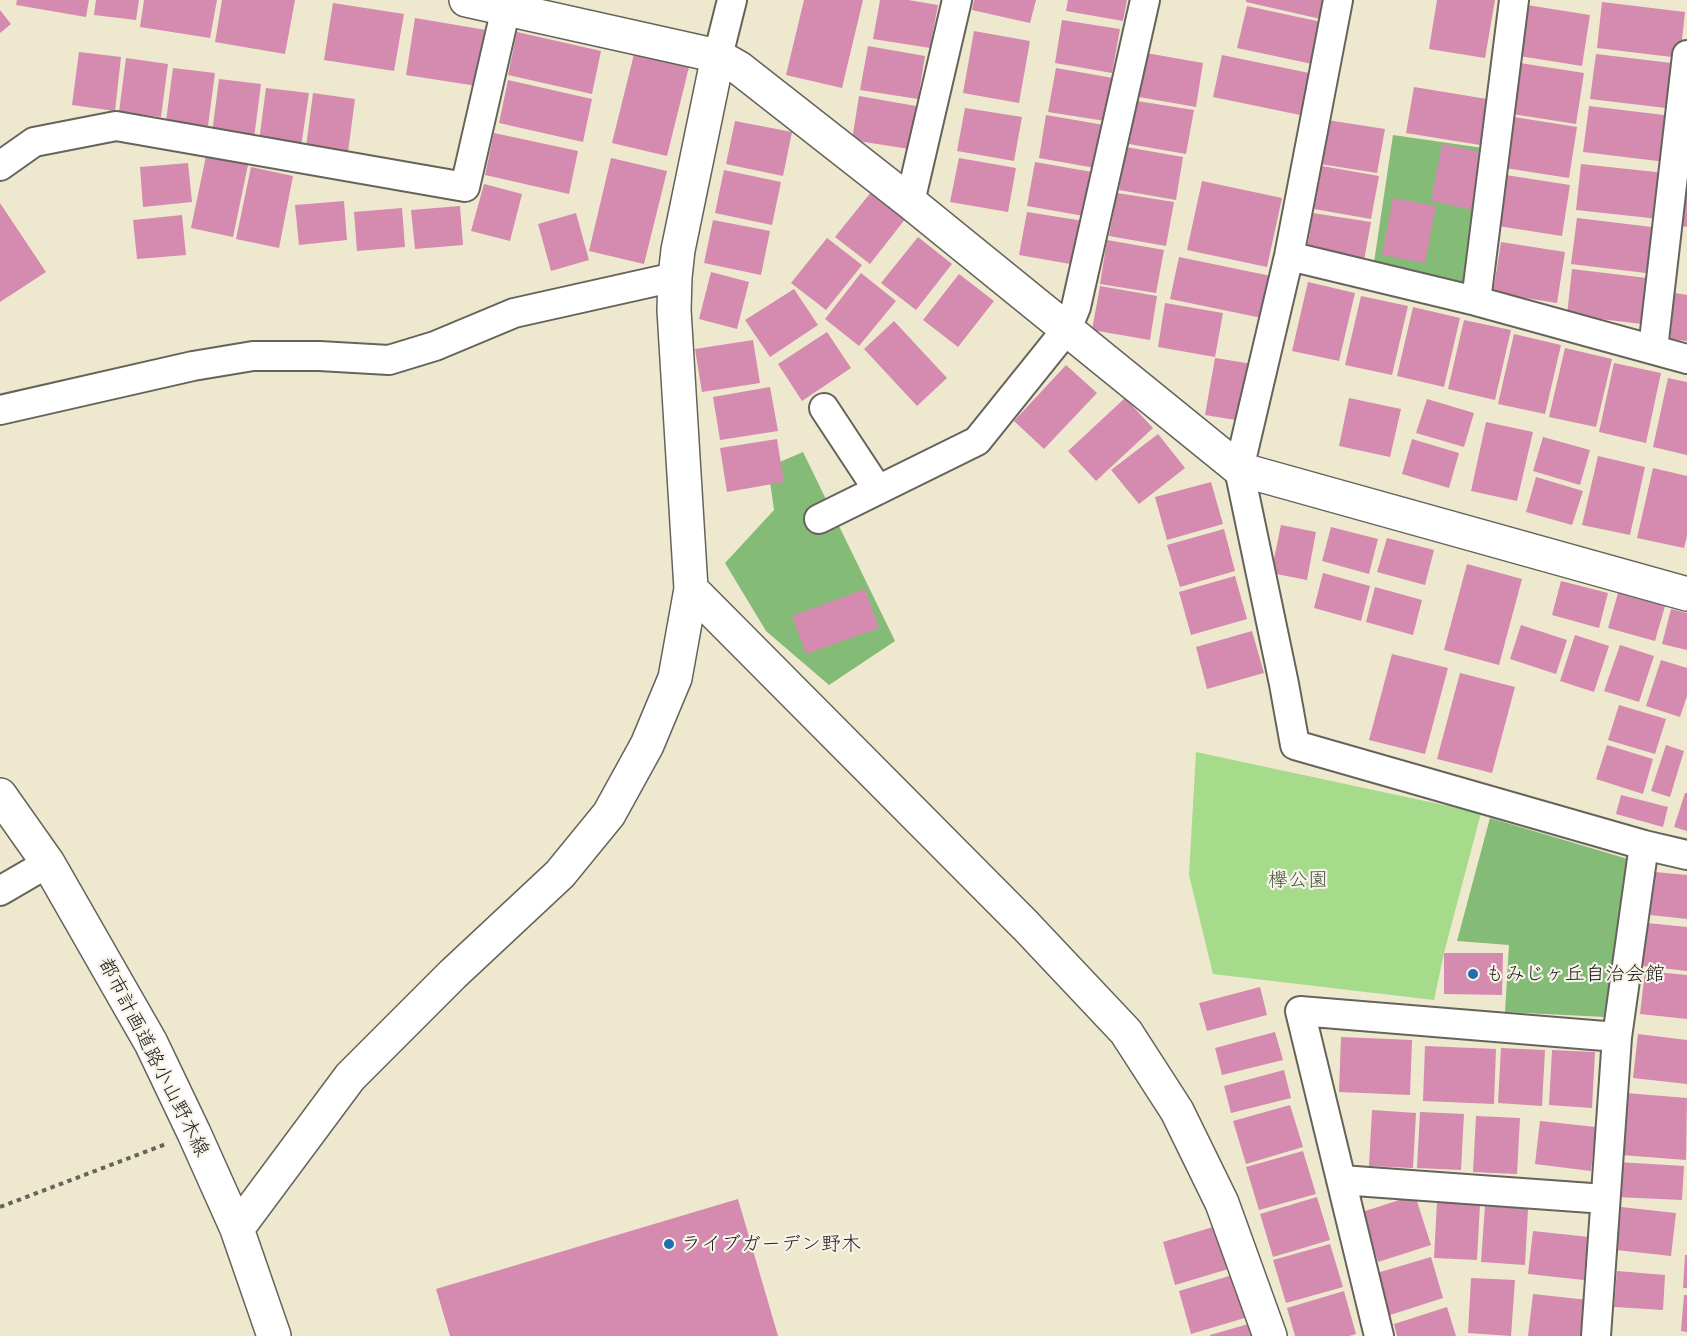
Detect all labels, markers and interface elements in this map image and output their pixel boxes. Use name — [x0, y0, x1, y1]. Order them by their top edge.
park label: 欅公園 — [1268, 868, 1328, 892]
street label: 都市計画道路小山野木線 — [93, 954, 215, 1160]
place label: もみじヶ丘自治会館 — [1485, 962, 1665, 986]
marker: もみじヶ丘自治会館 — [1466, 967, 1480, 981]
place label: ライブガーデン野木 — [681, 1232, 861, 1256]
marker: ライブガーデン野木 — [662, 1237, 676, 1251]

